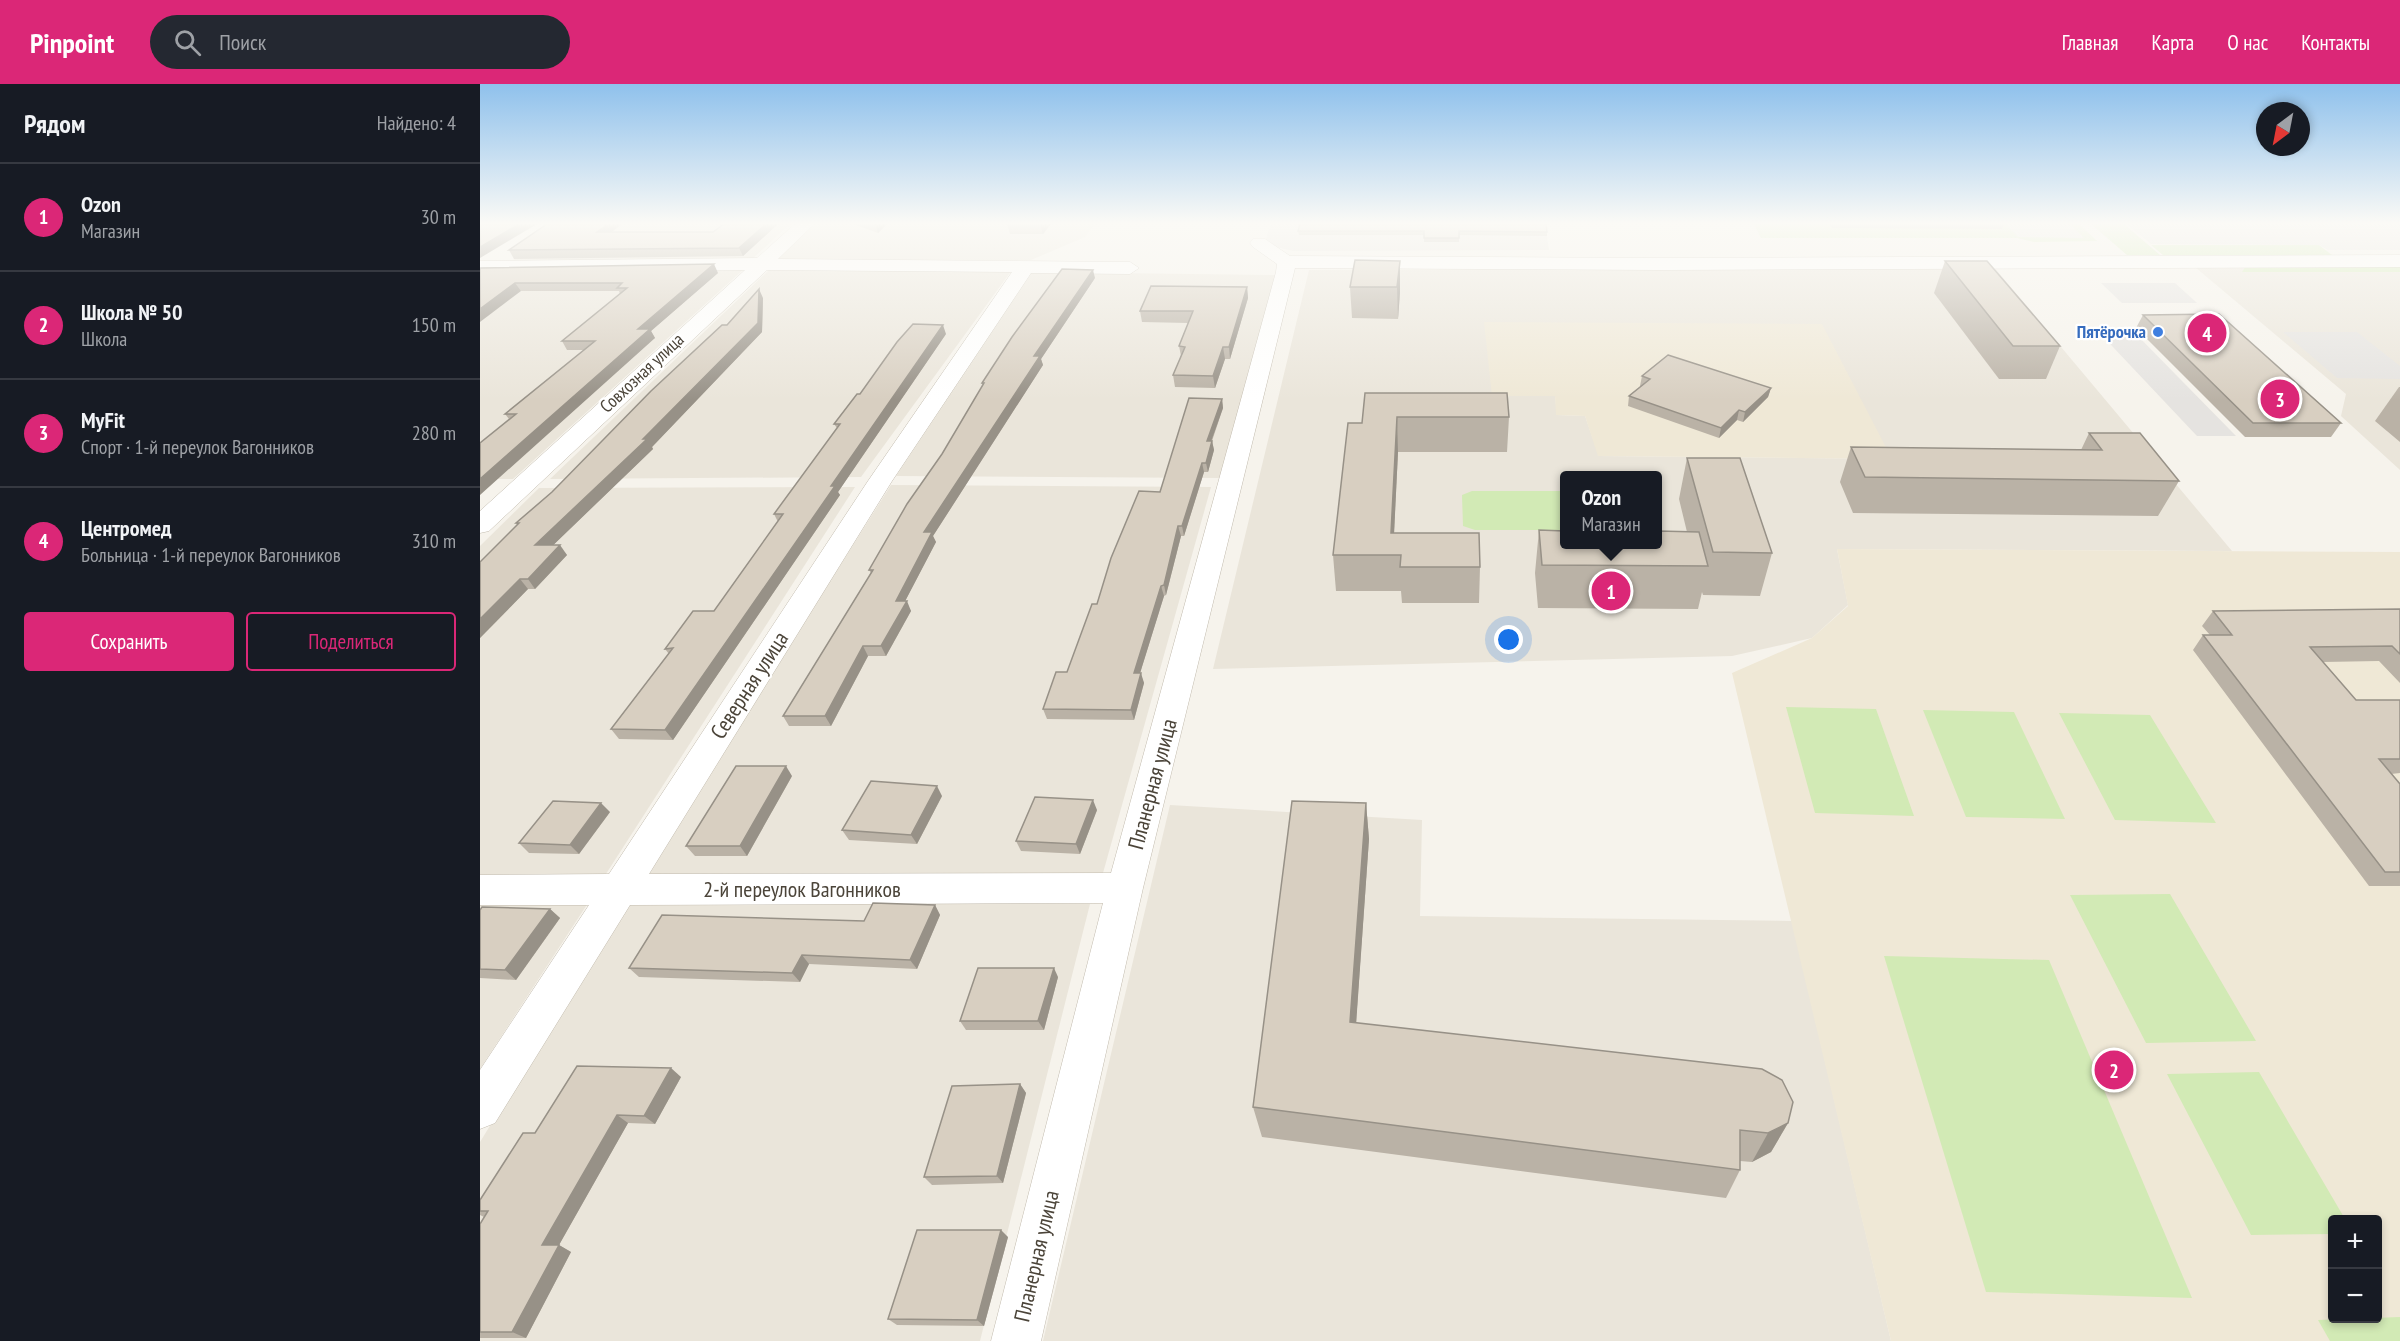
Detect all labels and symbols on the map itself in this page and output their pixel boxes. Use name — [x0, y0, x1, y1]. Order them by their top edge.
north arrow — [2256, 102, 2310, 156]
pin: 4 — [2188, 310, 2226, 356]
place label: Пятёрочка — [2077, 320, 2146, 343]
marker: Пятёрочка — [2151, 325, 2165, 339]
street label: Совхозная улица — [595, 328, 688, 417]
pin: 3 — [2260, 376, 2300, 422]
pin: 1 — [1592, 568, 1630, 614]
your location — [1494, 625, 1523, 654]
street label: Северная улица — [704, 626, 794, 744]
street label: Планерная улица — [1121, 716, 1183, 852]
street label: 2-й переулок Вагонников — [703, 875, 901, 903]
pin: 2 — [2094, 1048, 2134, 1092]
street label: Планерная улица — [1007, 1188, 1065, 1324]

